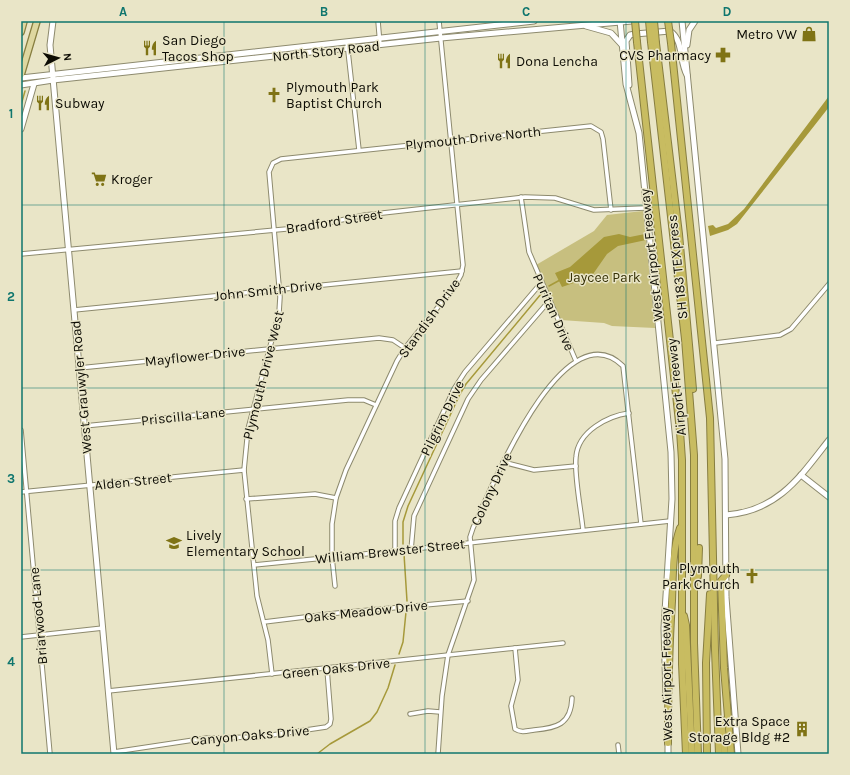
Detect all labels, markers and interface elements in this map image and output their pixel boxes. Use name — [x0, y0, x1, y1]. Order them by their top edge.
text: A — [119, 4, 127, 19]
text: B — [320, 4, 328, 19]
text: C — [522, 4, 530, 19]
text: D — [723, 4, 732, 19]
shop icon: Metro VW — [800, 25, 818, 43]
place label: Metro VW — [736, 26, 797, 43]
place label: San Diego Tacos Shop — [162, 32, 234, 65]
street label: North Story Road — [272, 37, 381, 66]
north arrow — [38, 38, 78, 78]
restaurant icon: San Diego Tacos Shop — [141, 39, 159, 57]
pharmacy icon: CVS Pharmacy — [714, 46, 732, 64]
place label: CVS Pharmacy — [619, 47, 711, 64]
text: N — [61, 52, 74, 62]
restaurant icon: Dona Lencha — [495, 52, 513, 70]
place label: Dona Lencha — [516, 53, 598, 70]
place label: Plymouth Park Baptist Church — [286, 79, 382, 112]
church icon: Plymouth Park Baptist Church — [265, 86, 283, 104]
restaurant icon: Subway — [34, 94, 52, 112]
place label: Subway — [55, 95, 105, 112]
text: 1 — [9, 106, 13, 121]
street label: Plymouth Drive North — [404, 123, 542, 154]
supermarket icon: Kroger — [90, 170, 108, 188]
place label: Kroger — [111, 171, 153, 188]
street label: West Airport Freeway — [636, 187, 667, 322]
street label: Bradford Street — [285, 205, 383, 238]
street label: SH 183 TEXpress — [664, 214, 691, 320]
park label: Jaycee Park — [567, 269, 641, 286]
street label: Puritan Drive — [529, 271, 578, 354]
street label: Standish Drive — [395, 275, 464, 361]
street label: John Smith Drive — [213, 276, 323, 305]
text: 2 — [7, 289, 15, 304]
street label: Plymouth Drive West — [239, 309, 288, 441]
street label: West Grauwyler Road — [67, 320, 96, 454]
street label: Airport Freeway — [663, 337, 690, 437]
street label: Mayflower Drive — [144, 343, 246, 370]
street label: Pilgrim Drive — [417, 378, 468, 459]
street label: Priscilla Lane — [140, 404, 226, 429]
street label: Colony Drive — [467, 450, 516, 529]
street label: Alden Street — [94, 469, 173, 494]
text: 3 — [7, 471, 15, 486]
place label: Lively Elementary School — [186, 527, 305, 560]
school or university icon: Lively Elementary School — [165, 534, 183, 552]
street label: William Brewster Street — [314, 535, 466, 568]
place label: Plymouth Park Church — [662, 560, 740, 593]
street label: Briarwood Lane — [26, 567, 51, 665]
church icon: Plymouth Park Church — [743, 567, 761, 585]
street label: Oaks Meadow Drive — [303, 597, 429, 626]
street label: West Airport Freeway — [657, 607, 676, 741]
text: 4 — [7, 654, 15, 669]
street label: Green Oaks Drive — [281, 654, 391, 683]
place label: Extra Space Storage Bldg #2 — [688, 713, 790, 746]
building icon: Extra Space Storage Bldg #2 — [793, 720, 811, 738]
street label: Canyon Oaks Drive — [190, 722, 310, 749]

